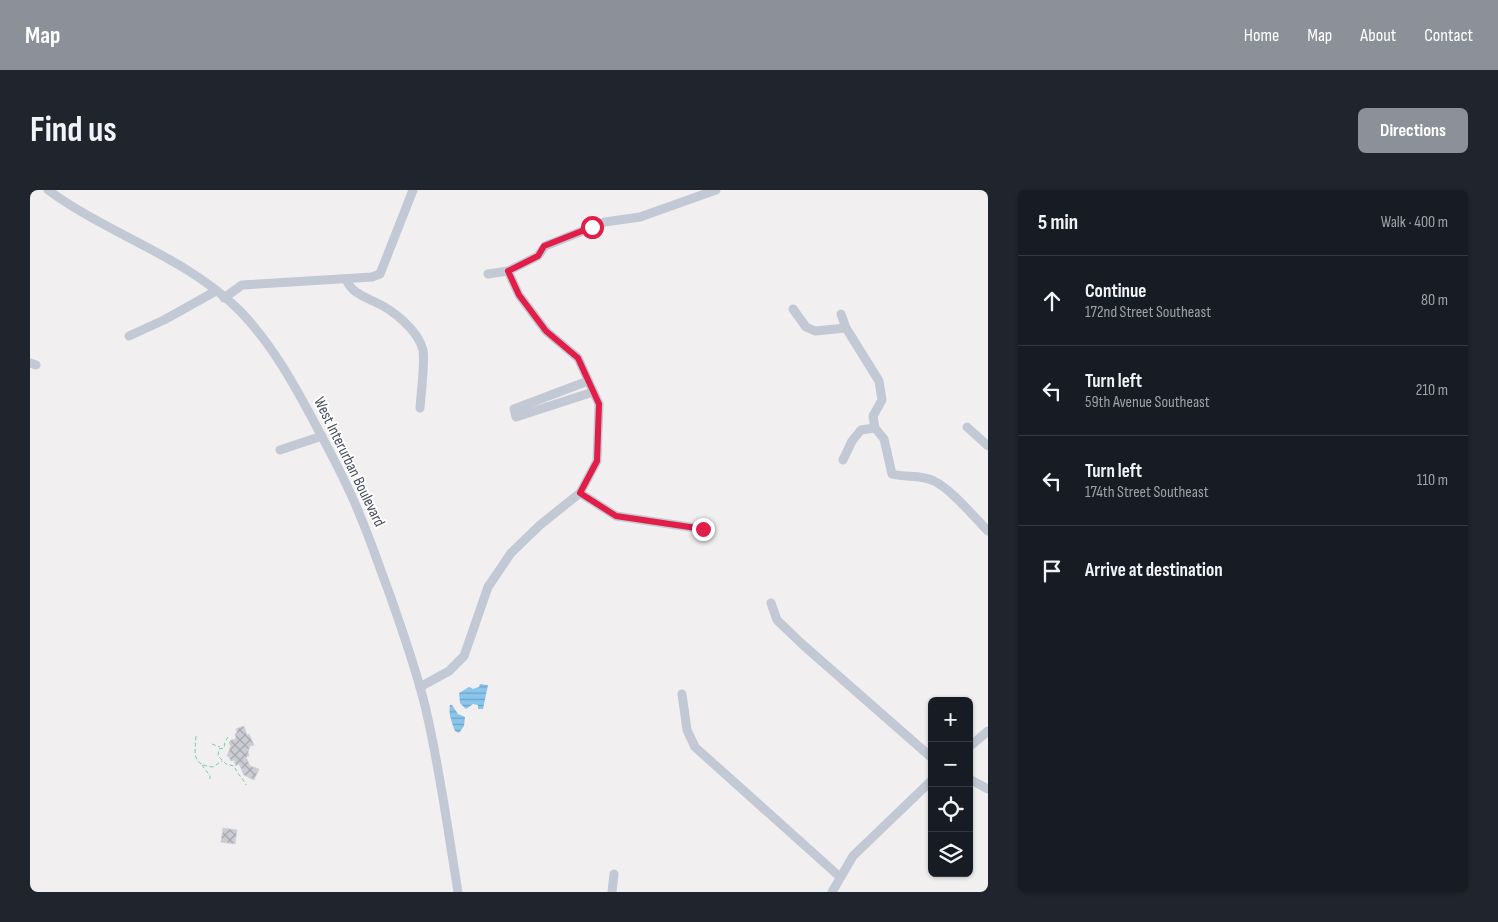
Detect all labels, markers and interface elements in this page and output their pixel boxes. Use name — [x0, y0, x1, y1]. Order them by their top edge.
text: Map — [25, 21, 60, 50]
text: Home — [1244, 25, 1279, 46]
text: Map — [1307, 25, 1332, 46]
text: About — [1360, 25, 1396, 46]
text: Contact — [1424, 25, 1473, 46]
button: Directions — [1358, 108, 1468, 153]
text: Find us — [30, 109, 117, 152]
text: 5 min — [1038, 210, 1078, 235]
text: Walk · 400 m — [1381, 213, 1448, 232]
route start — [581, 216, 604, 239]
text: Continue — [1085, 280, 1146, 303]
icon: ahead — [1038, 287, 1066, 315]
text: 80 m — [1421, 291, 1448, 310]
text: 172nd Street Southeast — [1085, 303, 1211, 322]
text: Turn left — [1085, 370, 1142, 393]
icon: left — [1038, 377, 1066, 405]
text: 210 m — [1416, 381, 1448, 400]
text: 59th Avenue Southeast — [1085, 393, 1210, 412]
street label: West Interurban Boulevard — [309, 394, 389, 530]
text: Turn left — [1085, 460, 1142, 483]
icon: left — [1038, 467, 1066, 495]
text: 110 m — [1417, 471, 1448, 490]
text: 174th Street Southeast — [1085, 483, 1209, 502]
route end — [692, 518, 715, 541]
icon: arrive — [1038, 557, 1066, 585]
text: Arrive at destination — [1085, 559, 1223, 582]
map controls — [928, 697, 973, 877]
button: + — [928, 697, 973, 742]
button: − — [928, 742, 973, 787]
button: locate — [928, 787, 973, 832]
button: layers — [928, 832, 973, 877]

